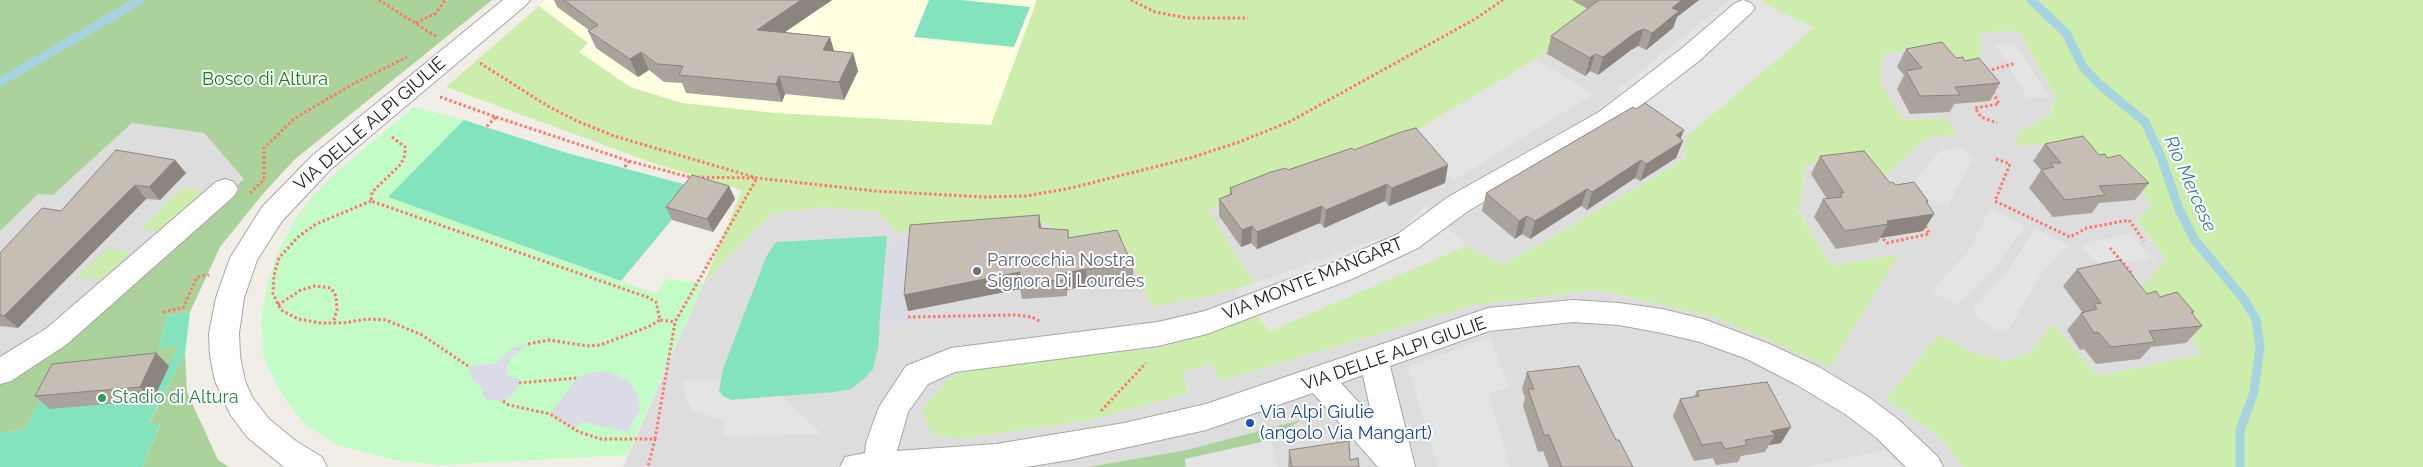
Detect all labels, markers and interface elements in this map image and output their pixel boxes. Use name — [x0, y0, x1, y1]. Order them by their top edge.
street label: VIA DELLE ALPI GIULIE — [290, 52, 450, 196]
park label: Bosco di Altura — [202, 69, 328, 91]
water label: Rio Mercese — [2159, 132, 2221, 236]
street label: VIA MONTE MANGART — [1220, 233, 1406, 325]
place label: Parrocchia Nostra Signora Di Lourdes — [987, 250, 1144, 292]
marker: Parrocchia Nostra Signora Di Lourdes — [971, 265, 983, 277]
street label: VIA DELLE ALPI GIULIE — [1299, 312, 1489, 396]
place label: Stadio di Altura — [112, 387, 239, 409]
marker: Stadio di Altura — [96, 392, 108, 404]
place label: Via Alpi Giulie (angolo Via Mangart) — [1260, 402, 1432, 444]
marker: Via Alpi Giulie (angolo Via Mangart) — [1244, 417, 1256, 429]

